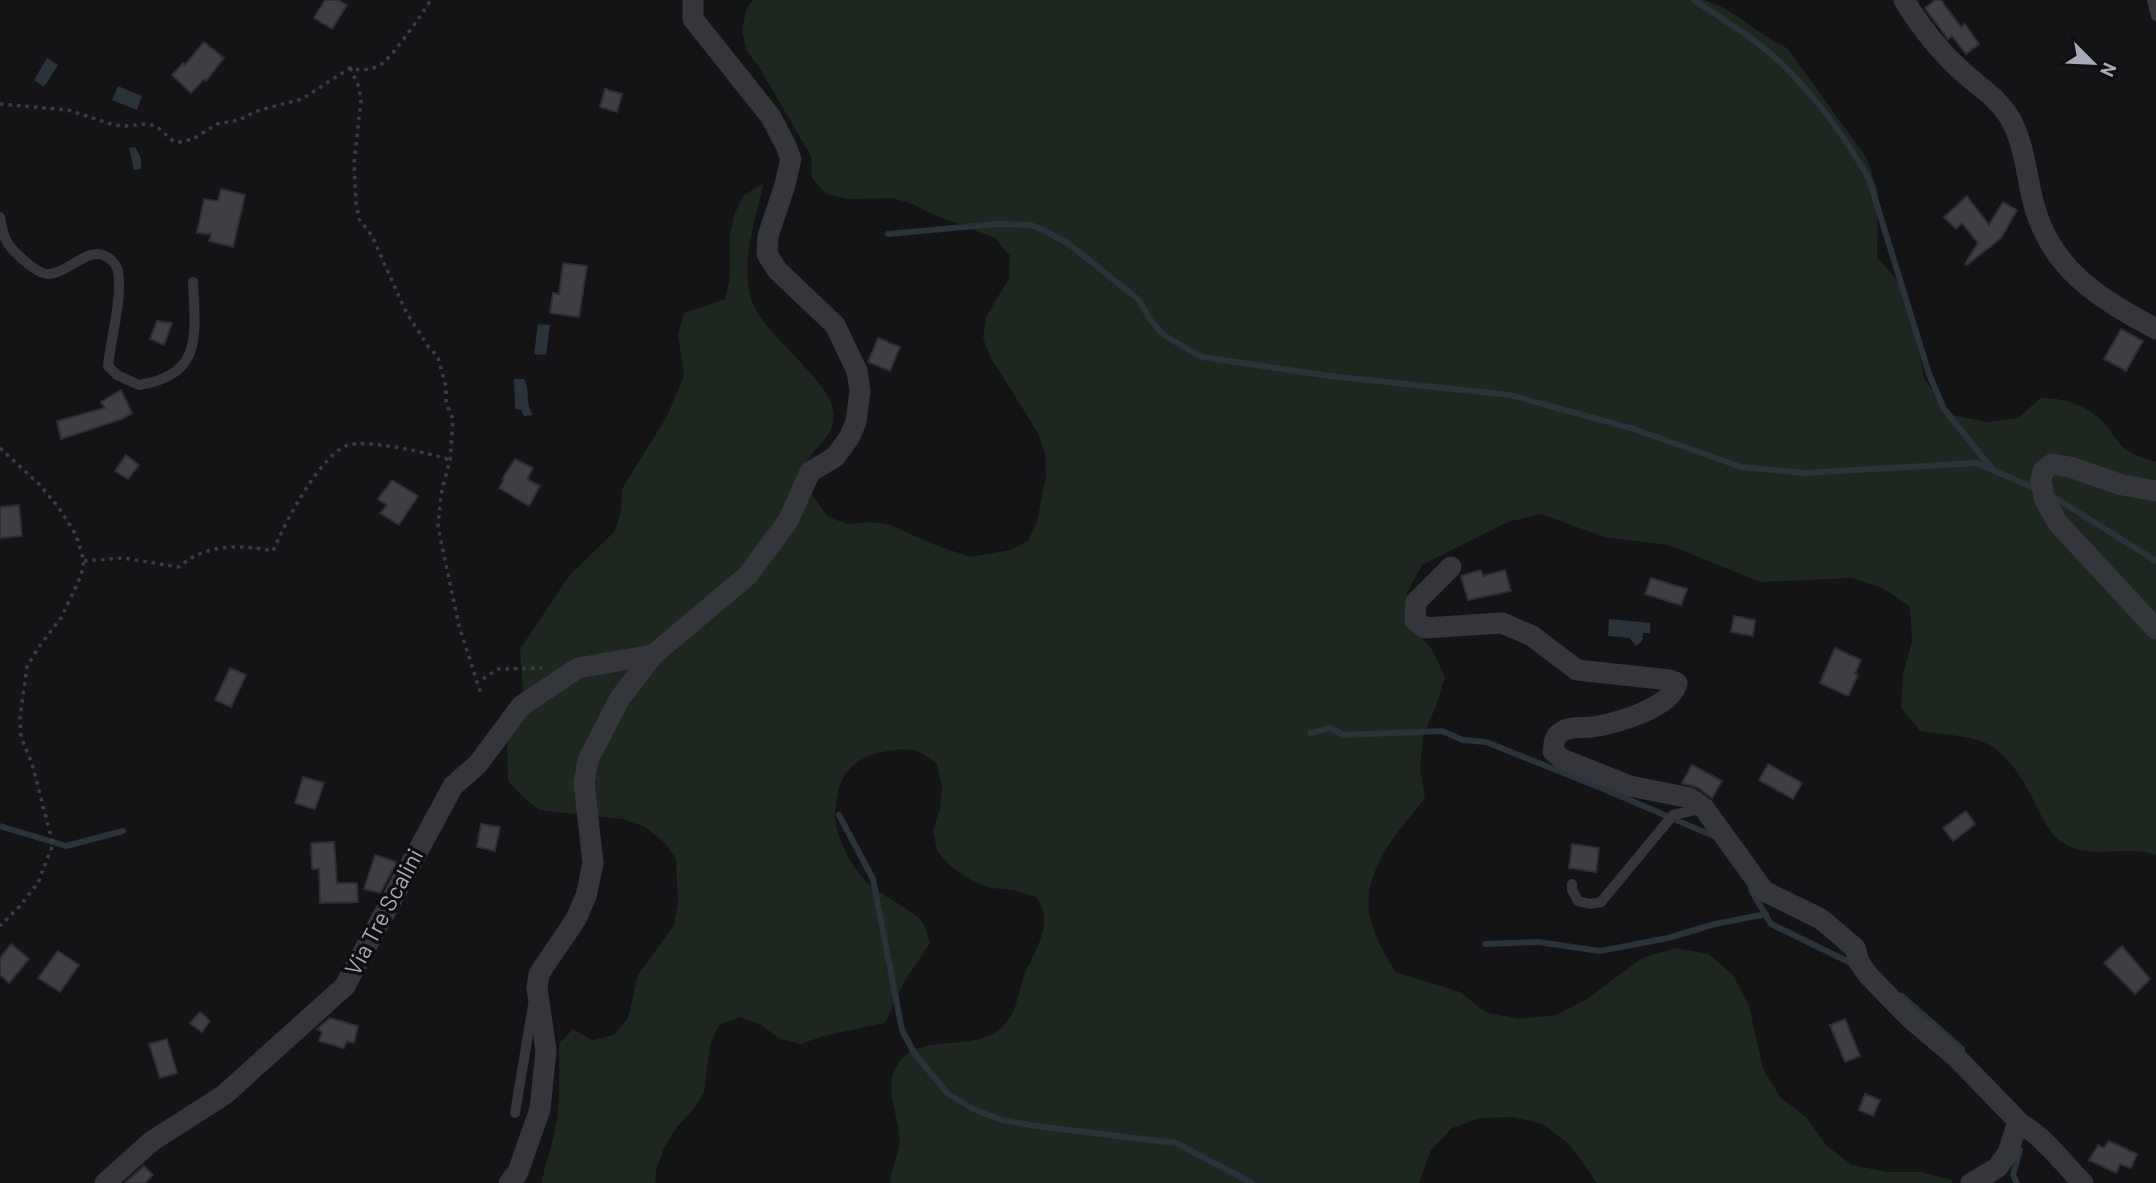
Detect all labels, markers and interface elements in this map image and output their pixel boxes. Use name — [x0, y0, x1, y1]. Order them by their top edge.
north arrow — [2058, 28, 2128, 98]
text: N — [2096, 60, 2122, 81]
street label: Via Tre Scalini — [338, 843, 428, 980]

